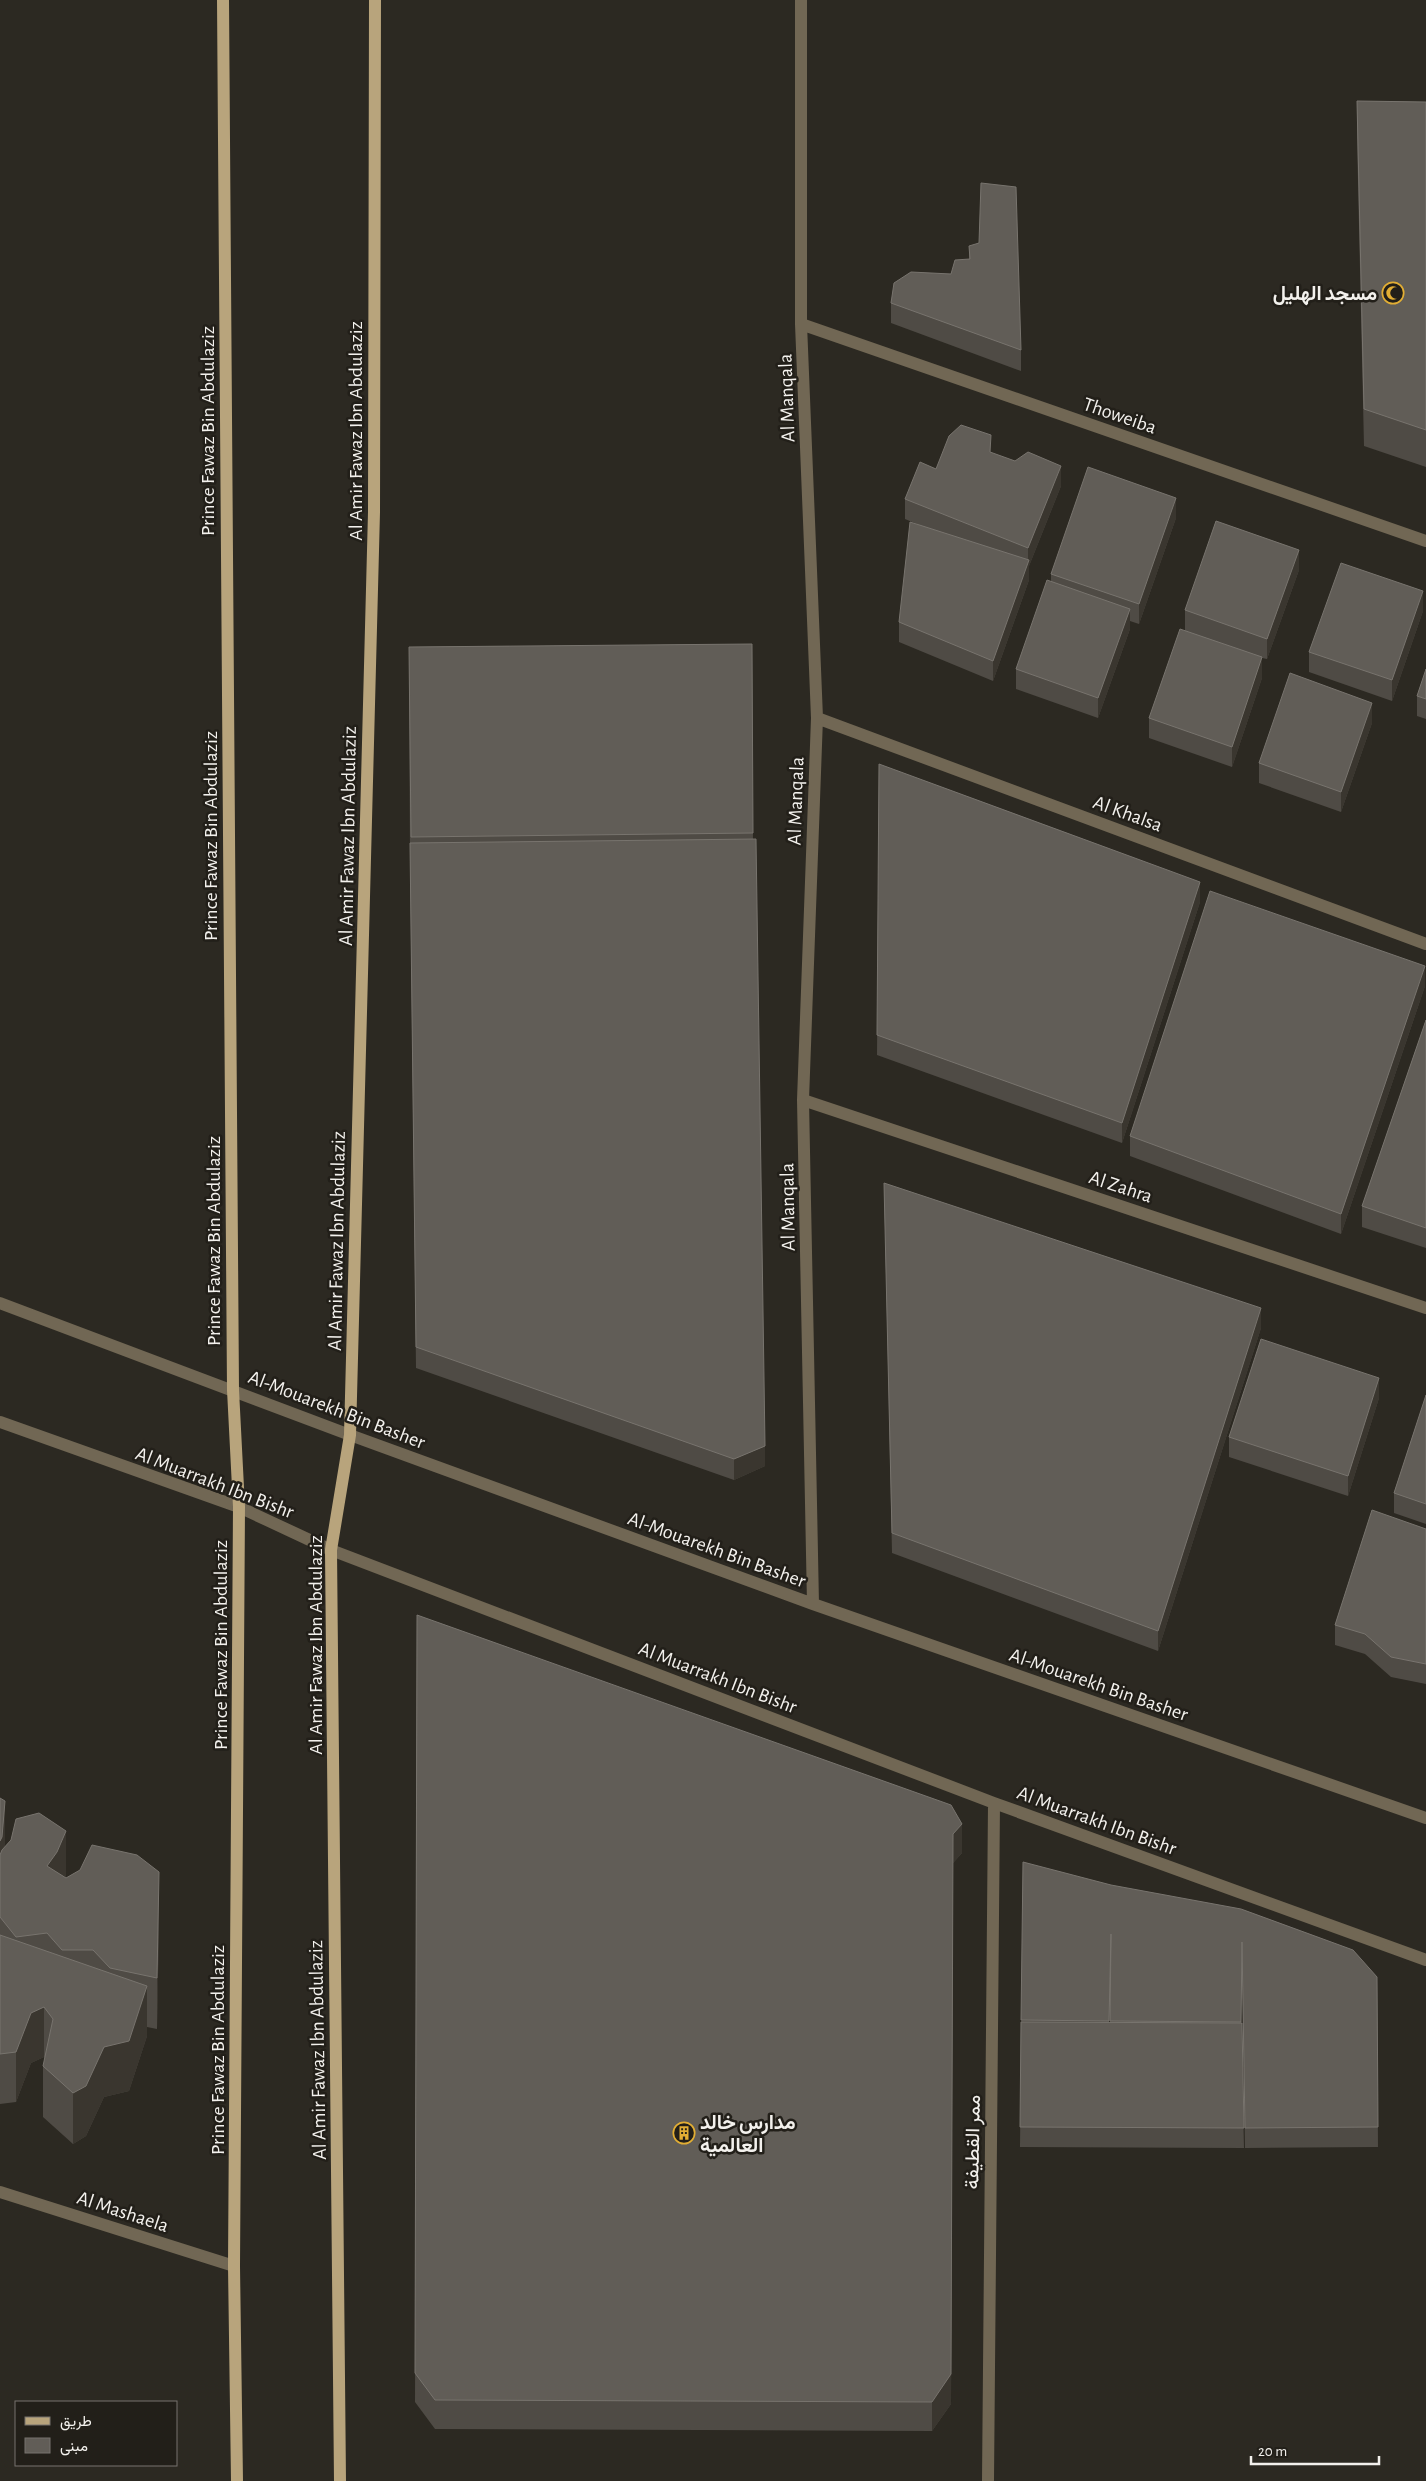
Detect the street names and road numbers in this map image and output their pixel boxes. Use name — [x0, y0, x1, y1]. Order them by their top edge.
street label: Al Amir Fawaz Ibn Abdulaziz — [346, 321, 366, 541]
street label: Prince Fawaz Bin Abdulaziz — [198, 326, 218, 536]
street label: Al Manqala — [775, 353, 799, 442]
street label: Thoweiba — [1080, 394, 1159, 438]
street label: Al Amir Fawaz Ibn Abdulaziz — [336, 726, 360, 946]
street label: Prince Fawaz Bin Abdulaziz — [201, 731, 221, 941]
street label: Al Manqala — [784, 757, 808, 846]
street label: Al Khalsa — [1090, 792, 1165, 836]
street label: Al Amir Fawaz Ibn Abdulaziz — [325, 1131, 349, 1351]
street label: Prince Fawaz Bin Abdulaziz — [204, 1136, 224, 1346]
street label: Al Manqala — [777, 1163, 799, 1251]
street label: Al Zahra — [1087, 1167, 1155, 1207]
street label: Al-Mouarekh Bin Basher — [245, 1367, 428, 1453]
street label: Al Muarrakh Ibn Bishr — [133, 1444, 297, 1523]
street label: Al-Mouarekh Bin Basher — [625, 1508, 809, 1592]
street label: Al Amir Fawaz Ibn Abdulaziz — [306, 1535, 326, 1755]
street label: Prince Fawaz Bin Abdulaziz — [211, 1540, 231, 1750]
street label: Al Muarrakh Ibn Bishr — [636, 1639, 800, 1718]
street label: Al-Mouarekh Bin Basher — [1007, 1645, 1191, 1725]
street label: Al Muarrakh Ibn Bishr — [1014, 1783, 1179, 1859]
street label: Al Amir Fawaz Ibn Abdulaziz — [306, 1940, 330, 2160]
street label: Prince Fawaz Bin Abdulaziz — [208, 1945, 228, 2155]
street label: ممر القطيفة — [962, 2095, 986, 2190]
street label: Al Mashaela — [74, 2188, 171, 2236]

